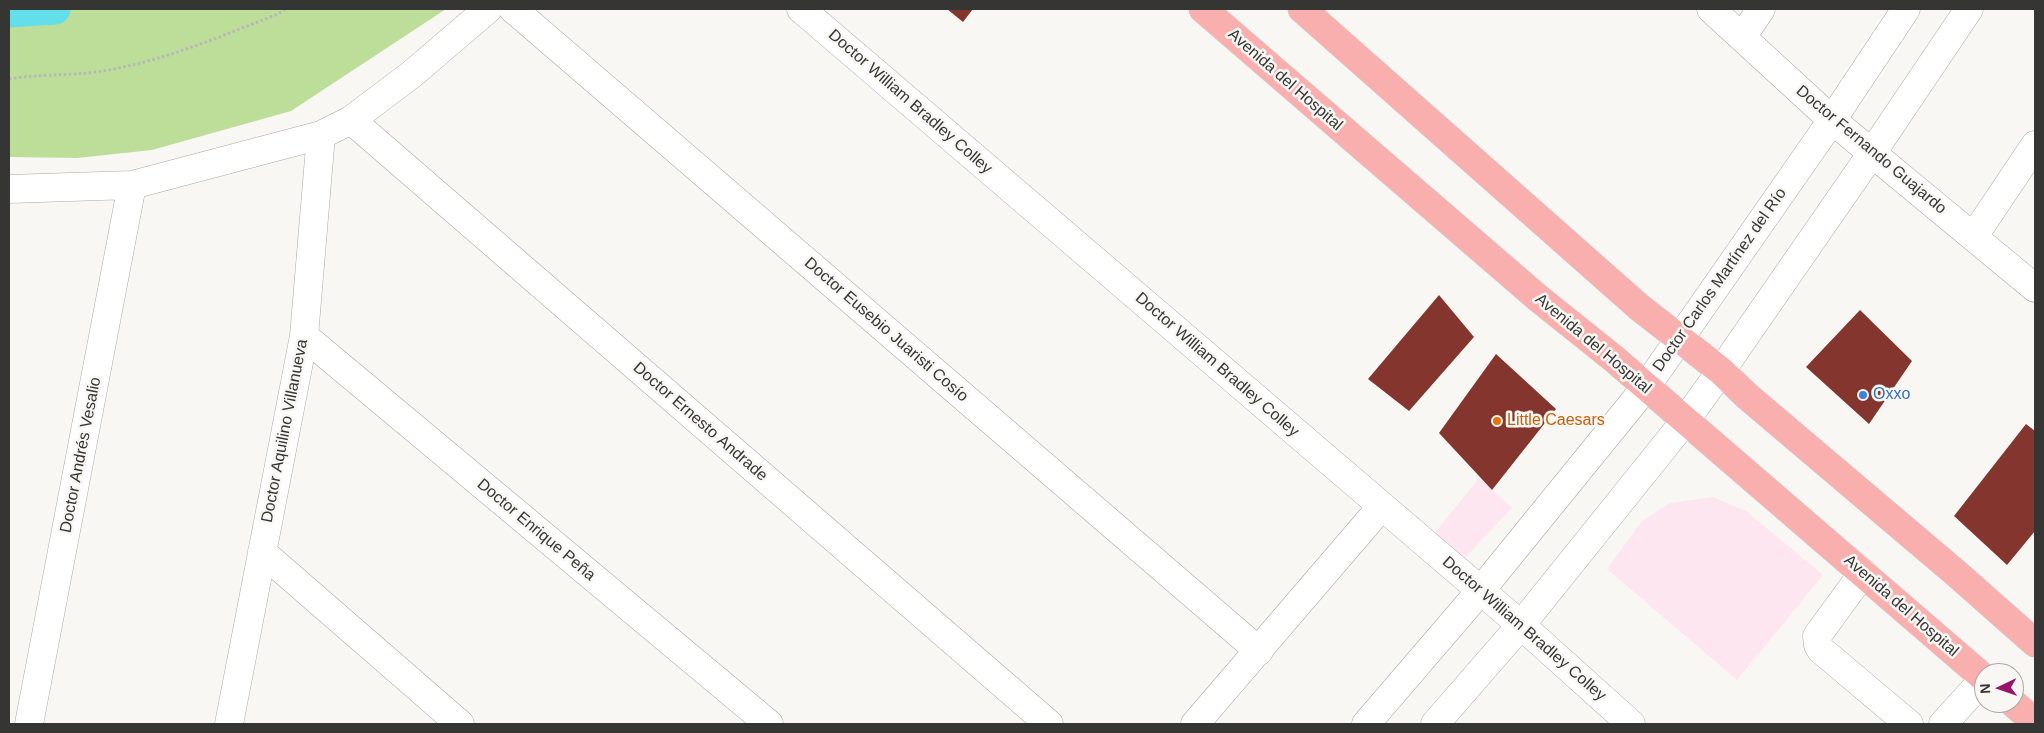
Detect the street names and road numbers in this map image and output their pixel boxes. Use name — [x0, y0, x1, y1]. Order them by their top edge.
street label: Avenida del Hospital — [1224, 25, 1346, 135]
street label: Doctor William Bradley Colley — [824, 26, 996, 178]
street label: Doctor Fernando Guajardo — [1792, 81, 1950, 219]
street label: Doctor Carlos Martínez del Río — [1649, 185, 1791, 375]
street label: Doctor Eusebio Juaristi Cosío — [800, 254, 972, 406]
street label: Doctor William Bradley Colley — [1131, 289, 1303, 441]
street label: Avenida del Hospital — [1531, 290, 1655, 398]
street label: Doctor Aquilino Villanueva — [258, 338, 312, 524]
street label: Doctor Ernesto Andrade — [629, 358, 771, 486]
street label: Doctor Andrés Vesalio — [56, 375, 106, 535]
street label: Doctor Enrique Peña — [473, 475, 599, 585]
street label: Avenida del Hospital — [1840, 551, 1962, 661]
street label: Doctor William Bradley Colley — [1438, 553, 1610, 705]

